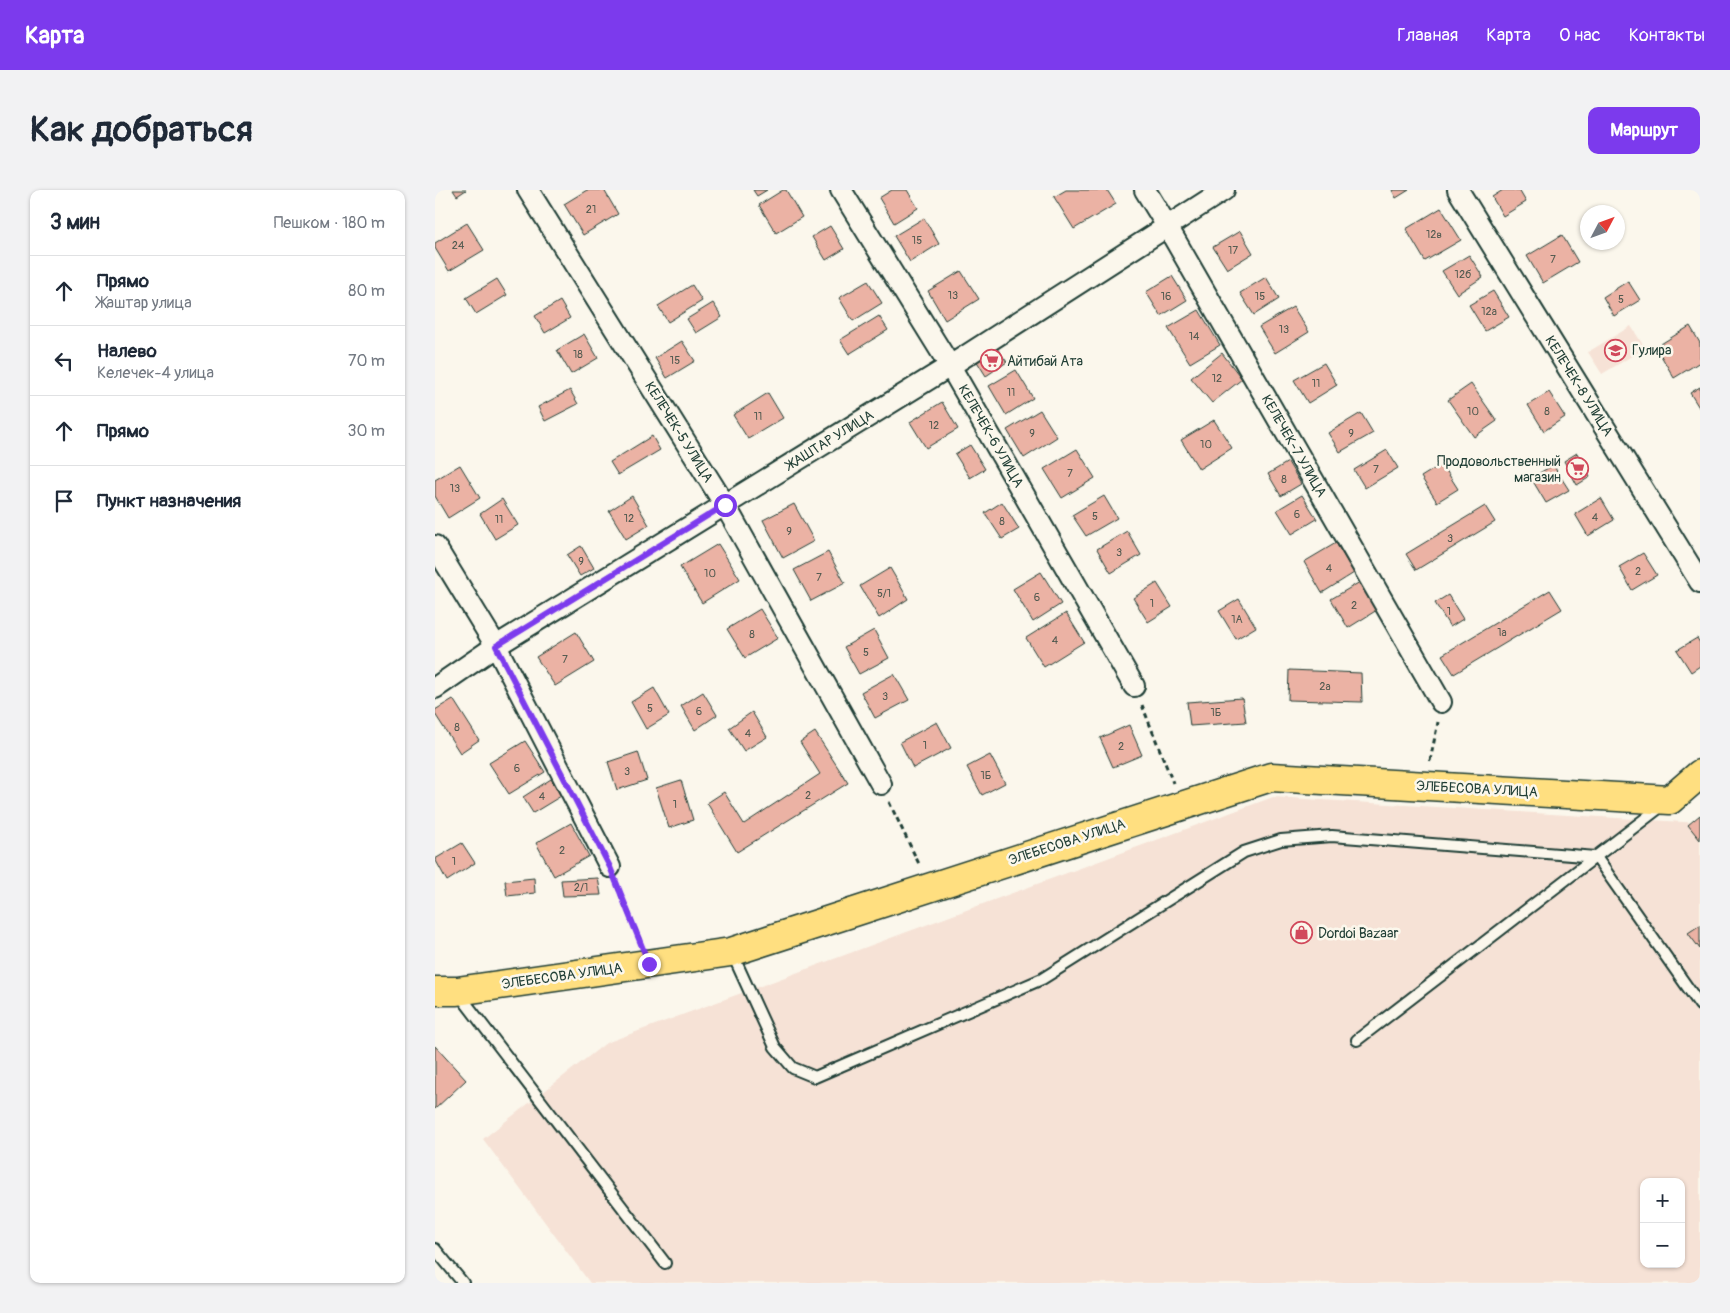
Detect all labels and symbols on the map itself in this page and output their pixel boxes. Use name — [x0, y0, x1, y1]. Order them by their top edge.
house number: 21 — [586, 203, 596, 216]
north arrow — [1580, 205, 1625, 250]
house number: 12в — [1426, 228, 1442, 241]
house number: 15 — [912, 234, 922, 247]
house number: 24 — [452, 239, 465, 252]
house number: 17 — [1228, 244, 1238, 257]
house number: 7 — [1550, 253, 1556, 266]
house number: 12б — [1455, 268, 1472, 281]
house number: 13 — [948, 289, 958, 302]
house number: 16 — [1161, 290, 1171, 303]
house number: 15 — [1255, 290, 1265, 303]
house number: 5 — [1618, 293, 1624, 306]
house number: 12а — [1481, 305, 1497, 318]
house number: 13 — [1279, 323, 1289, 336]
house number: 14 — [1189, 330, 1200, 343]
street label: КЕЛЕЧЕК-8 УЛИЦА — [1541, 333, 1617, 439]
school or university icon: Гулира — [1604, 338, 1628, 362]
place label: Гулира — [1632, 342, 1671, 359]
house number: 18 — [573, 348, 583, 361]
supermarket icon: Айтибай Ата — [979, 349, 1003, 373]
place label: Айтибай Ата — [1007, 353, 1083, 370]
house number: 15 — [670, 354, 680, 367]
house number: 12 — [1212, 372, 1222, 385]
house number: 11 — [1312, 377, 1320, 390]
street label: КЕЛЕЧЕК-5 УЛИЦА — [641, 378, 717, 486]
street label: КЕЛЕЧЕК-6 УЛИЦА — [955, 381, 1027, 491]
house number: 11 — [1007, 386, 1015, 399]
street label: КЕЛЕЧЕК-7 УЛИЦА — [1258, 392, 1330, 500]
house number: 8 — [1544, 404, 1550, 418]
house number: 10 — [1467, 405, 1479, 418]
street label: ЖАШТАР УЛИЦА — [781, 406, 877, 475]
house number: 11 — [754, 410, 762, 423]
house number: 12 — [929, 419, 939, 432]
house number: 9 — [1029, 427, 1035, 440]
house number: 9 — [1348, 427, 1354, 440]
house number: 10 — [1200, 438, 1212, 451]
place label: Продовольственный магазин — [1437, 453, 1561, 486]
supermarket icon: Продовольственный магазин — [1565, 457, 1589, 481]
house number: 7 — [1373, 463, 1379, 476]
house number: 7 — [1067, 467, 1073, 480]
house number: 8 — [1281, 473, 1287, 486]
house number: 13 — [450, 482, 460, 495]
route start — [714, 494, 737, 517]
house number: 6 — [1294, 508, 1300, 521]
house number: 5 — [1092, 510, 1098, 523]
house number: 4 — [1592, 511, 1599, 524]
house number: 12 — [624, 512, 634, 525]
house number: 11 — [495, 513, 503, 526]
house number: 8 — [999, 515, 1005, 528]
house number: 9 — [786, 525, 792, 538]
house number: 3 — [1447, 532, 1453, 545]
house number: 3 — [1116, 546, 1122, 559]
house number: 9 — [578, 555, 584, 568]
house number: 4 — [1326, 562, 1333, 575]
house number: 2 — [1635, 565, 1641, 578]
house number: 10 — [704, 567, 716, 580]
house number: 7 — [816, 571, 822, 584]
house number: 5/1 — [877, 587, 891, 600]
house number: 6 — [1034, 591, 1040, 604]
house number: 1 — [1150, 597, 1154, 610]
house number: 2 — [1351, 599, 1357, 612]
house number: 1 — [1447, 605, 1451, 618]
house number: 1А — [1231, 613, 1243, 626]
house number: 1а — [1497, 626, 1507, 639]
house number: 8 — [749, 628, 755, 641]
house number: 4 — [1052, 634, 1059, 647]
house number: 5 — [863, 646, 869, 659]
house number: 7 — [562, 653, 568, 666]
house number: 2а — [1319, 680, 1331, 693]
house number: 3 — [882, 690, 888, 703]
house number: 5 — [647, 702, 653, 715]
house number: 6 — [696, 705, 702, 718]
house number: 1Б — [1211, 706, 1221, 719]
house number: 8 — [454, 721, 460, 734]
house number: 4 — [745, 727, 752, 740]
house number: 1 — [923, 739, 927, 752]
house number: 2 — [1118, 740, 1124, 753]
house number: 6 — [514, 762, 520, 775]
house number: 3 — [624, 765, 630, 778]
house number: 1Б — [981, 769, 991, 782]
street label: ЭЛЕБЕСОВА УЛИЦА — [1416, 777, 1538, 801]
house number: 2 — [805, 789, 811, 802]
house number: 4 — [539, 790, 546, 803]
house number: 1 — [673, 798, 677, 811]
street label: ЭЛЕБЕСОВА УЛИЦА — [1007, 815, 1127, 869]
house number: 2 — [559, 844, 565, 857]
house number: 1 — [452, 855, 456, 868]
house number: 2/1 — [574, 881, 588, 894]
shop icon: Dordoi Bazaar — [1290, 921, 1314, 945]
place label: Dordoi Bazaar — [1318, 925, 1398, 942]
route end — [638, 953, 661, 976]
street label: ЭЛЕБЕСОВА УЛИЦА — [501, 959, 623, 993]

